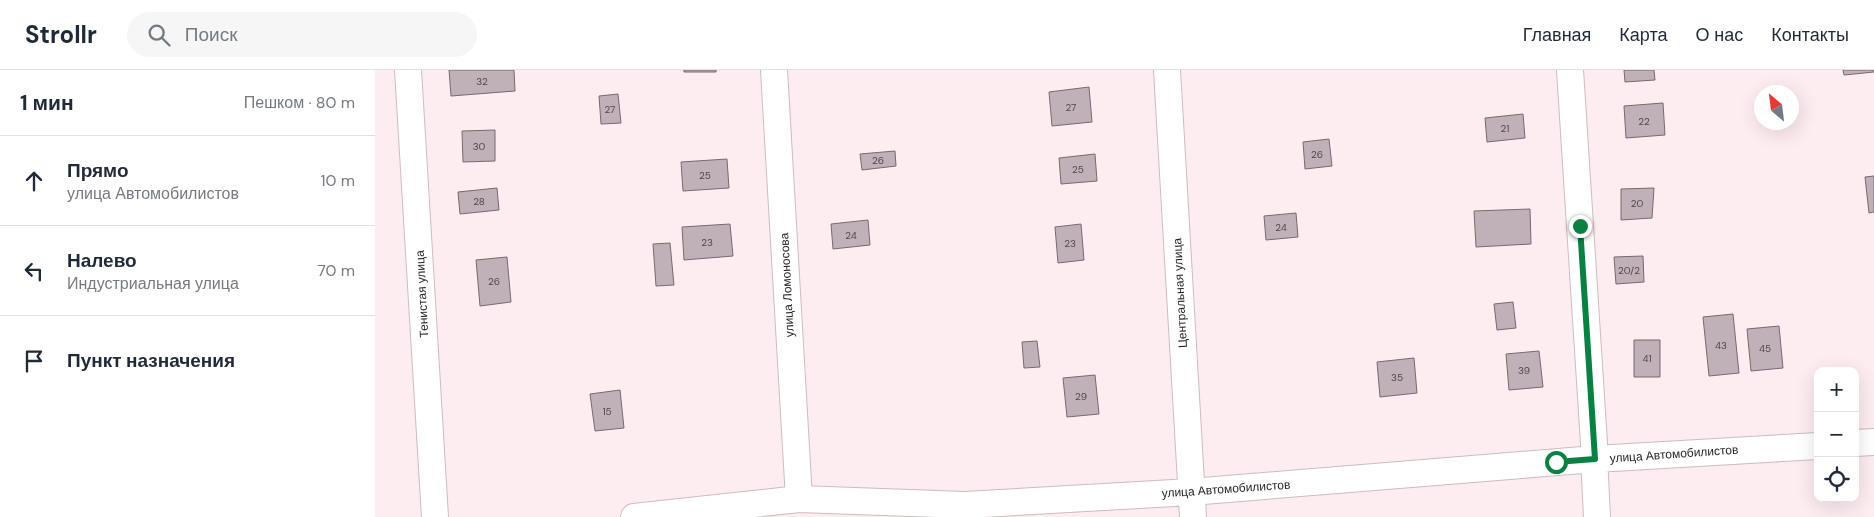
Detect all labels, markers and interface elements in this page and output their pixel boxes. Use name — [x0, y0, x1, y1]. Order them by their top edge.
search box — [127, 12, 477, 57]
text: Strollr — [25, 19, 97, 50]
icon: search — [145, 21, 173, 49]
text: Поиск — [185, 22, 237, 47]
text: Главная — [1523, 23, 1591, 47]
text: Карта — [1619, 23, 1668, 47]
text: О нас — [1696, 23, 1743, 47]
text: Контакты — [1771, 23, 1849, 47]
house number: 32 — [476, 75, 488, 88]
north arrow — [1754, 85, 1799, 130]
text: 1 мин — [20, 89, 74, 117]
text: Пешком · 80 m — [244, 92, 355, 113]
house number: 27 — [1066, 101, 1076, 114]
house number: 27 — [605, 103, 615, 116]
house number: 22 — [1638, 115, 1650, 128]
house number: 21 — [1501, 122, 1509, 135]
house number: 30 — [473, 140, 486, 153]
house number: 26 — [1311, 148, 1323, 161]
house number: 26 — [872, 154, 884, 167]
text: Прямо — [67, 158, 129, 183]
house number: 25 — [1072, 163, 1084, 176]
icon: ahead — [20, 167, 48, 195]
house number: 25 — [699, 169, 711, 182]
text: 10 m — [321, 170, 355, 191]
text: улица Автомобилистов — [67, 183, 239, 204]
house number: 28 — [473, 195, 485, 208]
house number: 20 — [1631, 197, 1643, 210]
route end — [1569, 215, 1592, 238]
house number: 24 — [1275, 221, 1287, 234]
house number: 24 — [845, 229, 857, 242]
street label: улица Ломоносова — [776, 232, 798, 338]
house number: 23 — [701, 236, 713, 249]
house number: 23 — [1064, 237, 1076, 250]
street label: Центральная улица — [1169, 237, 1191, 348]
text: Налево — [67, 248, 137, 273]
street label: Тенистая улица — [412, 250, 432, 338]
icon: left — [20, 257, 48, 285]
text: 70 m — [317, 260, 355, 281]
house number: 20/2 — [1618, 264, 1640, 277]
text: Индустриальная улица — [67, 273, 239, 294]
house number: 26 — [488, 275, 500, 288]
house number: 43 — [1715, 339, 1727, 352]
house number: 45 — [1759, 342, 1771, 355]
icon: arrive — [20, 347, 48, 375]
text: Пункт назначения — [67, 348, 235, 373]
house number: 41 — [1642, 352, 1652, 365]
house number: 39 — [1518, 364, 1530, 377]
map controls — [1814, 367, 1859, 502]
button: + — [1814, 367, 1859, 412]
house number: 35 — [1391, 371, 1403, 384]
house number: 29 — [1075, 390, 1087, 403]
house number: 15 — [602, 405, 612, 418]
button: − — [1814, 412, 1859, 457]
street label: улица Автомобилистов — [1609, 442, 1739, 466]
route start — [1545, 451, 1568, 474]
button: locate — [1814, 457, 1859, 502]
street label: улица Автомобилистов — [1161, 477, 1291, 501]

